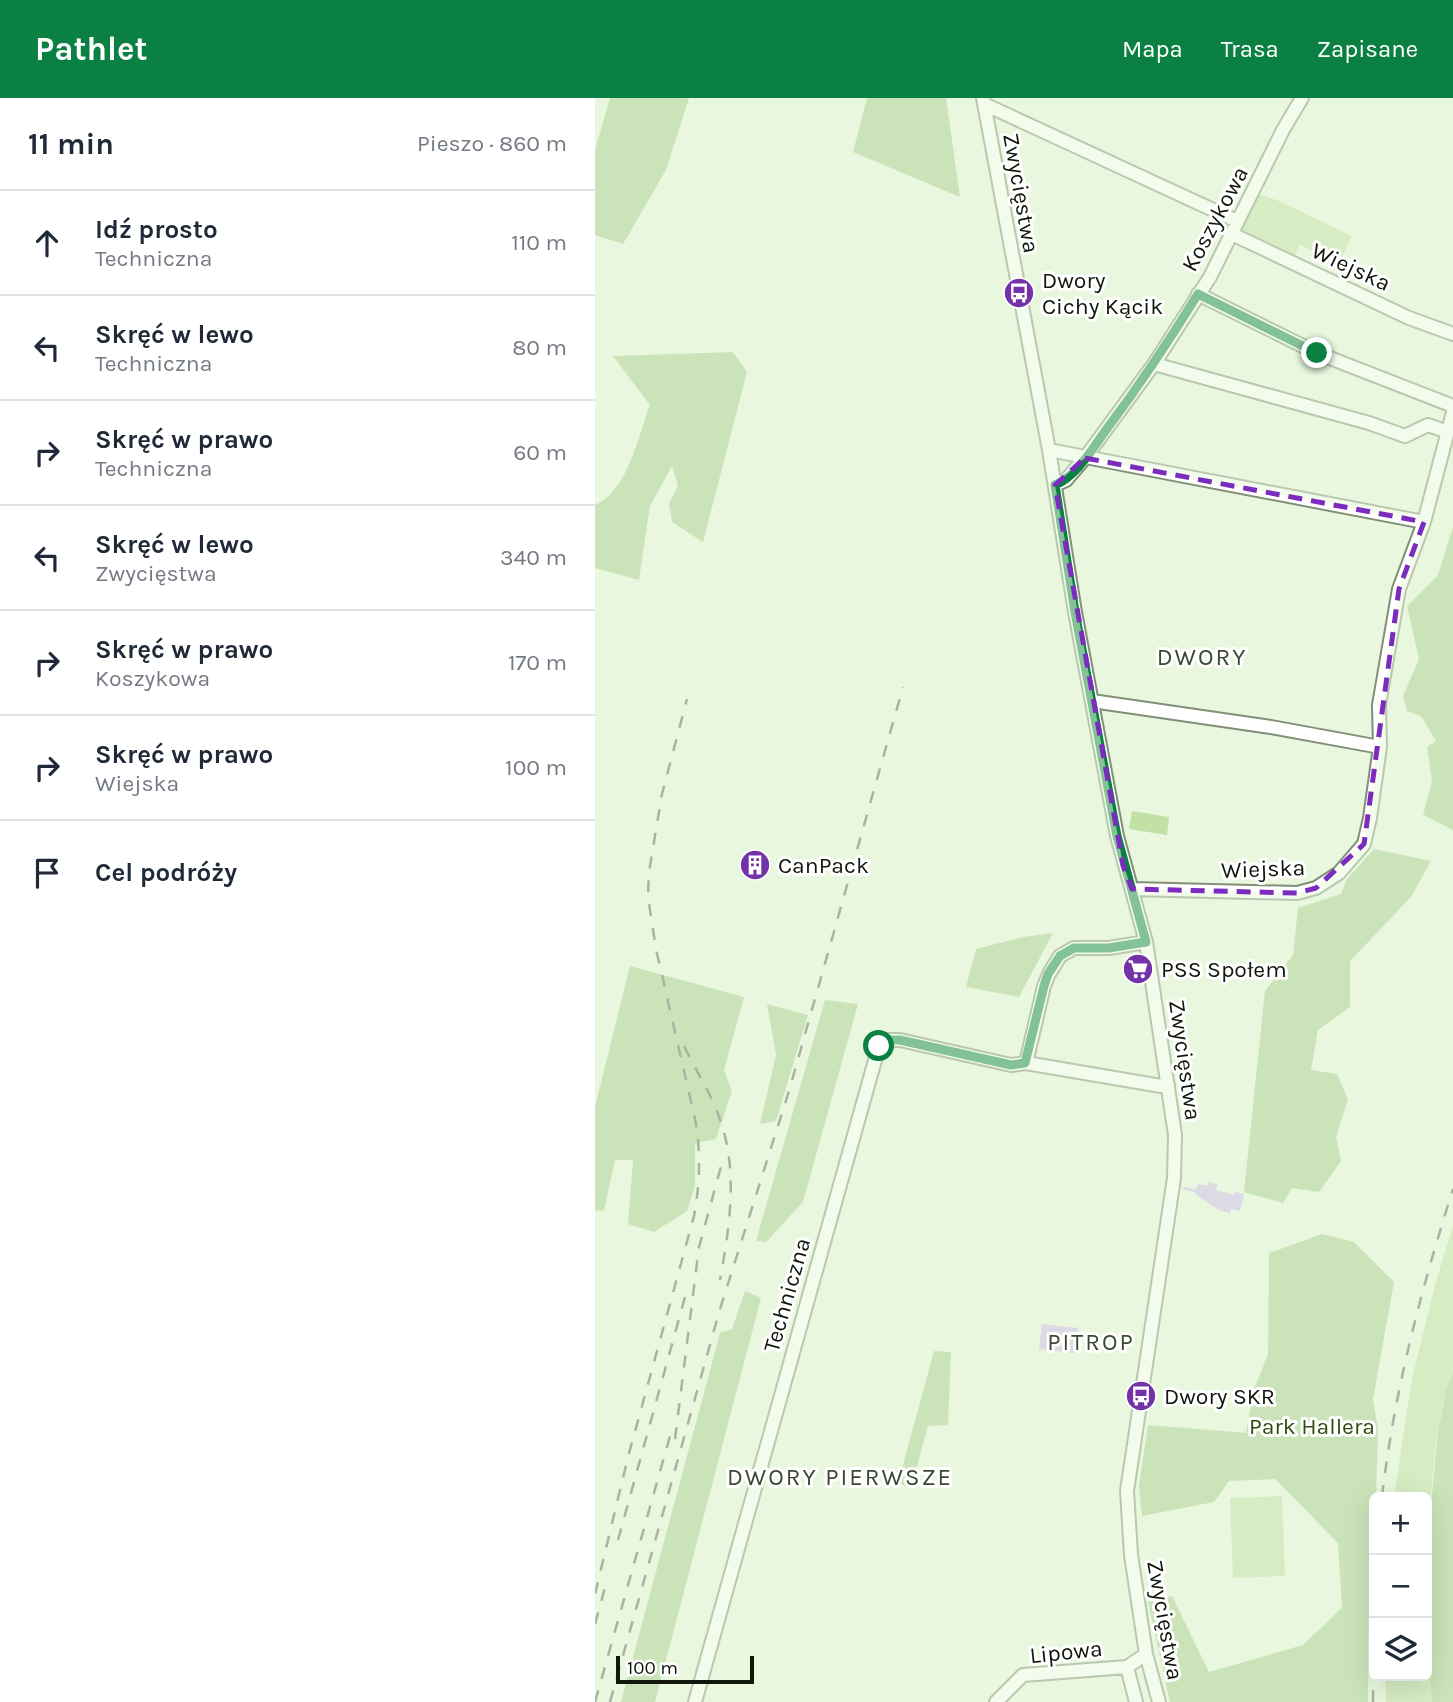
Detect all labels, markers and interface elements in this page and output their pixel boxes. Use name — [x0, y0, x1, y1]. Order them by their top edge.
text: Pathlet — [35, 30, 148, 68]
text: Mapa — [1122, 35, 1183, 63]
text: Trasa — [1221, 35, 1279, 63]
text: Zapisane — [1317, 35, 1418, 63]
text: 11 min — [28, 126, 114, 162]
text: Pieszo · 860 m — [417, 130, 567, 157]
street label: Zwycięstwa — [997, 131, 1045, 255]
street label: Koszykowa — [1176, 162, 1254, 276]
text: Idź prosto — [95, 214, 218, 245]
icon: ahead — [28, 224, 66, 262]
text: 110 m — [511, 229, 567, 256]
street label: Wiejska — [1307, 237, 1395, 297]
text: Techniczna — [95, 245, 212, 272]
place label: Dwory Cichy Kącik — [1042, 267, 1163, 320]
bus stop icon: Dwory Cichy Kącik — [1002, 276, 1036, 310]
text: Skręć w lewo — [95, 319, 254, 350]
icon: left — [28, 329, 66, 367]
text: 80 m — [512, 334, 567, 361]
route end — [1301, 337, 1332, 368]
text: Techniczna — [95, 350, 212, 377]
text: Skręć w prawo — [95, 424, 273, 455]
icon: right — [28, 434, 66, 472]
text: 60 m — [513, 439, 567, 466]
text: Techniczna — [95, 455, 212, 482]
text: Skręć w lewo — [95, 529, 254, 560]
icon: left — [28, 539, 66, 577]
text: 340 m — [500, 544, 567, 571]
text: Zwycięstwa — [95, 560, 217, 587]
text: Skręć w prawo — [95, 634, 273, 665]
district label: DWORY — [1157, 643, 1247, 671]
icon: right — [28, 644, 66, 682]
text: 170 m — [508, 649, 567, 676]
text: Koszykowa — [95, 665, 210, 692]
text: Skręć w prawo — [95, 739, 273, 770]
icon: right — [28, 749, 66, 787]
text: 100 m — [505, 754, 567, 781]
text: Wiejska — [95, 770, 179, 797]
building icon: CanPack — [738, 848, 772, 882]
place label: CanPack — [778, 852, 869, 879]
icon: arrive — [28, 854, 66, 892]
street label: Wiejska — [1220, 854, 1306, 884]
text: Cel podróży — [95, 857, 237, 888]
supermarket icon: PSS Społem — [1121, 952, 1155, 986]
place label: PSS Społem — [1161, 956, 1287, 983]
street label: Zwycięstwa — [1163, 998, 1207, 1122]
route start — [863, 1030, 894, 1061]
street label: Techniczna — [758, 1235, 816, 1355]
district label: PITROP — [1047, 1328, 1135, 1356]
bus stop icon: Dwory SKR — [1124, 1379, 1158, 1413]
place label: Dwory SKR — [1164, 1383, 1275, 1410]
park label: Park Hallera — [1249, 1413, 1375, 1440]
district label: DWORY PIERWSZE — [727, 1463, 953, 1491]
map controls — [1369, 1492, 1432, 1681]
button: + — [1369, 1492, 1432, 1555]
button: − — [1369, 1555, 1432, 1618]
street label: Zwycięstwa — [1141, 1558, 1189, 1682]
button: layers — [1369, 1618, 1432, 1681]
street label: Lipowa — [1028, 1635, 1104, 1669]
scale bar — [616, 1653, 754, 1685]
text: 100 m — [627, 1657, 678, 1679]

